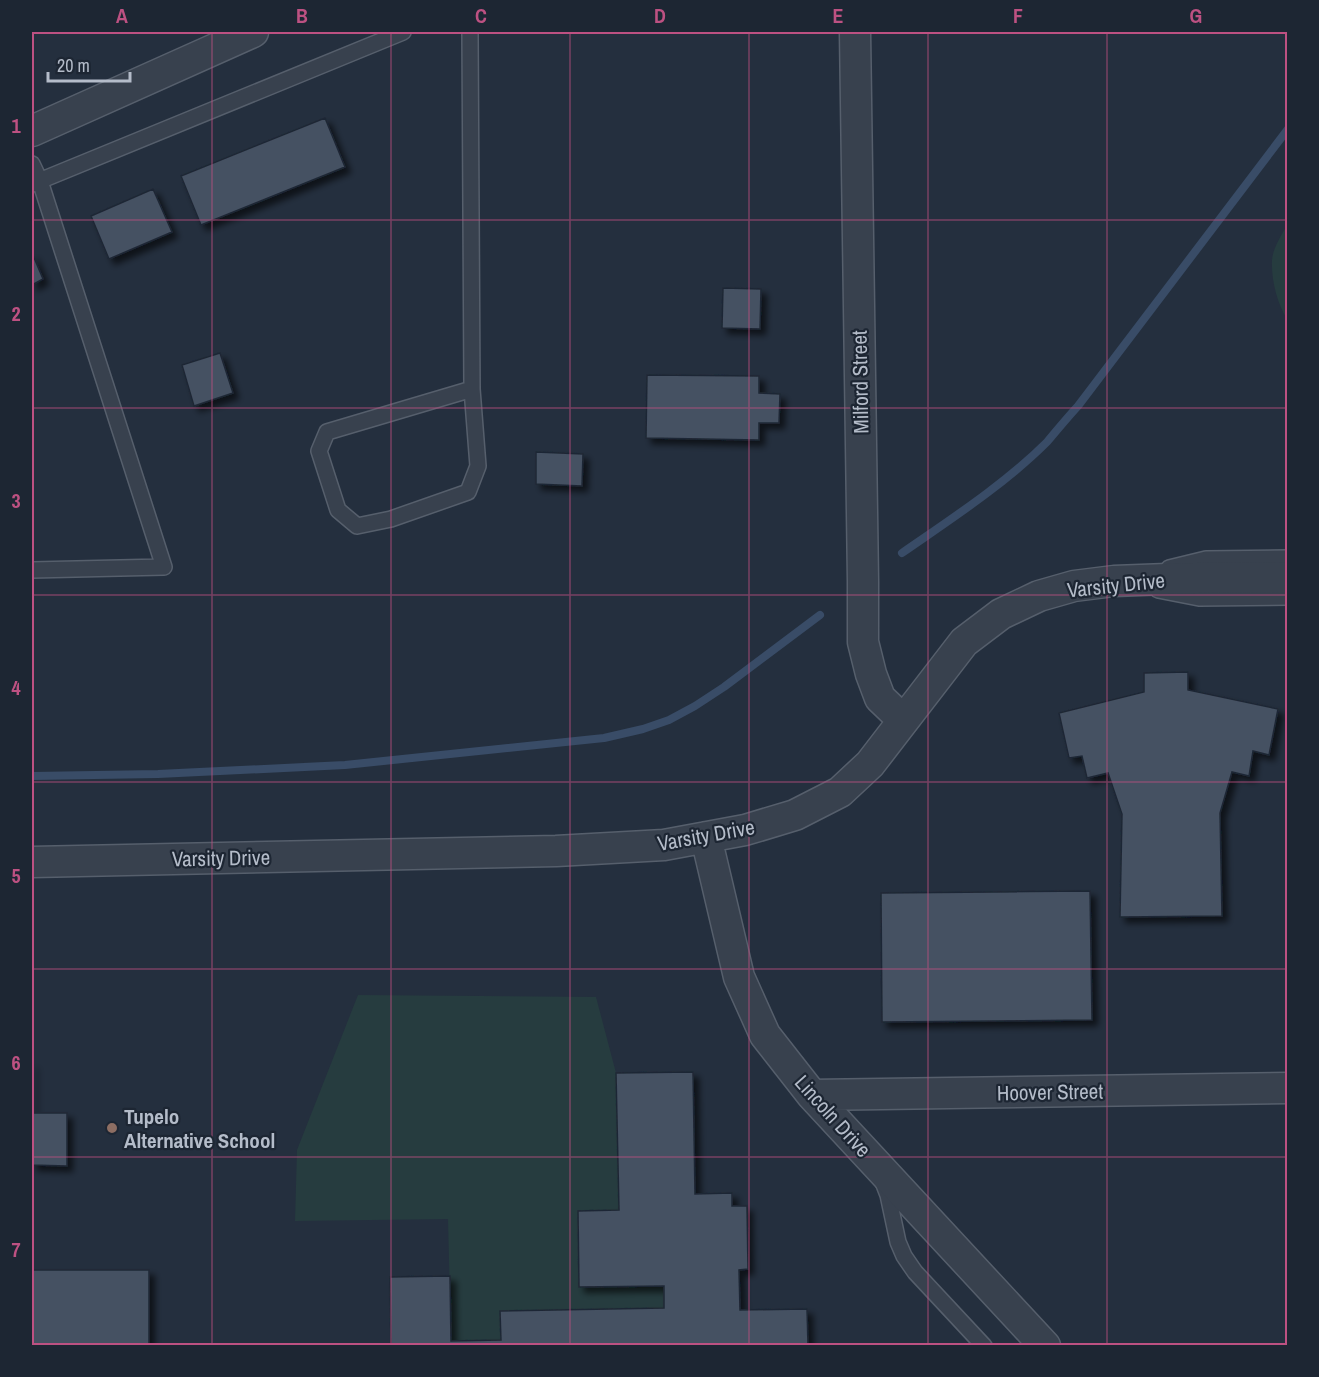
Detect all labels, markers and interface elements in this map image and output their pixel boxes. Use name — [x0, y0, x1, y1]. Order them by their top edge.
text: A — [116, 2, 128, 29]
text: B — [296, 2, 308, 29]
text: C — [475, 2, 487, 29]
text: D — [654, 2, 666, 29]
text: E — [833, 2, 844, 29]
text: F — [1013, 2, 1023, 29]
text: G — [1190, 2, 1202, 29]
scale bar — [48, 45, 130, 83]
text: 20 m — [57, 53, 90, 78]
text: 1 — [11, 112, 21, 139]
text: 2 — [11, 300, 21, 327]
street label: Milford Street — [845, 330, 875, 434]
text: 3 — [11, 487, 21, 514]
street label: Varsity Drive — [1066, 565, 1166, 605]
text: 4 — [11, 674, 21, 701]
street label: Varsity Drive — [655, 812, 757, 858]
street label: Varsity Drive — [172, 843, 270, 873]
text: 5 — [11, 862, 21, 889]
text: 6 — [11, 1049, 21, 1076]
street label: Lincoln Drive — [788, 1069, 878, 1163]
street label: Hoover Street — [997, 1077, 1104, 1107]
place label: Tupelo Alternative School — [124, 1102, 275, 1155]
marker: Tupelo Alternative School — [105, 1121, 119, 1135]
text: 7 — [11, 1236, 21, 1263]

